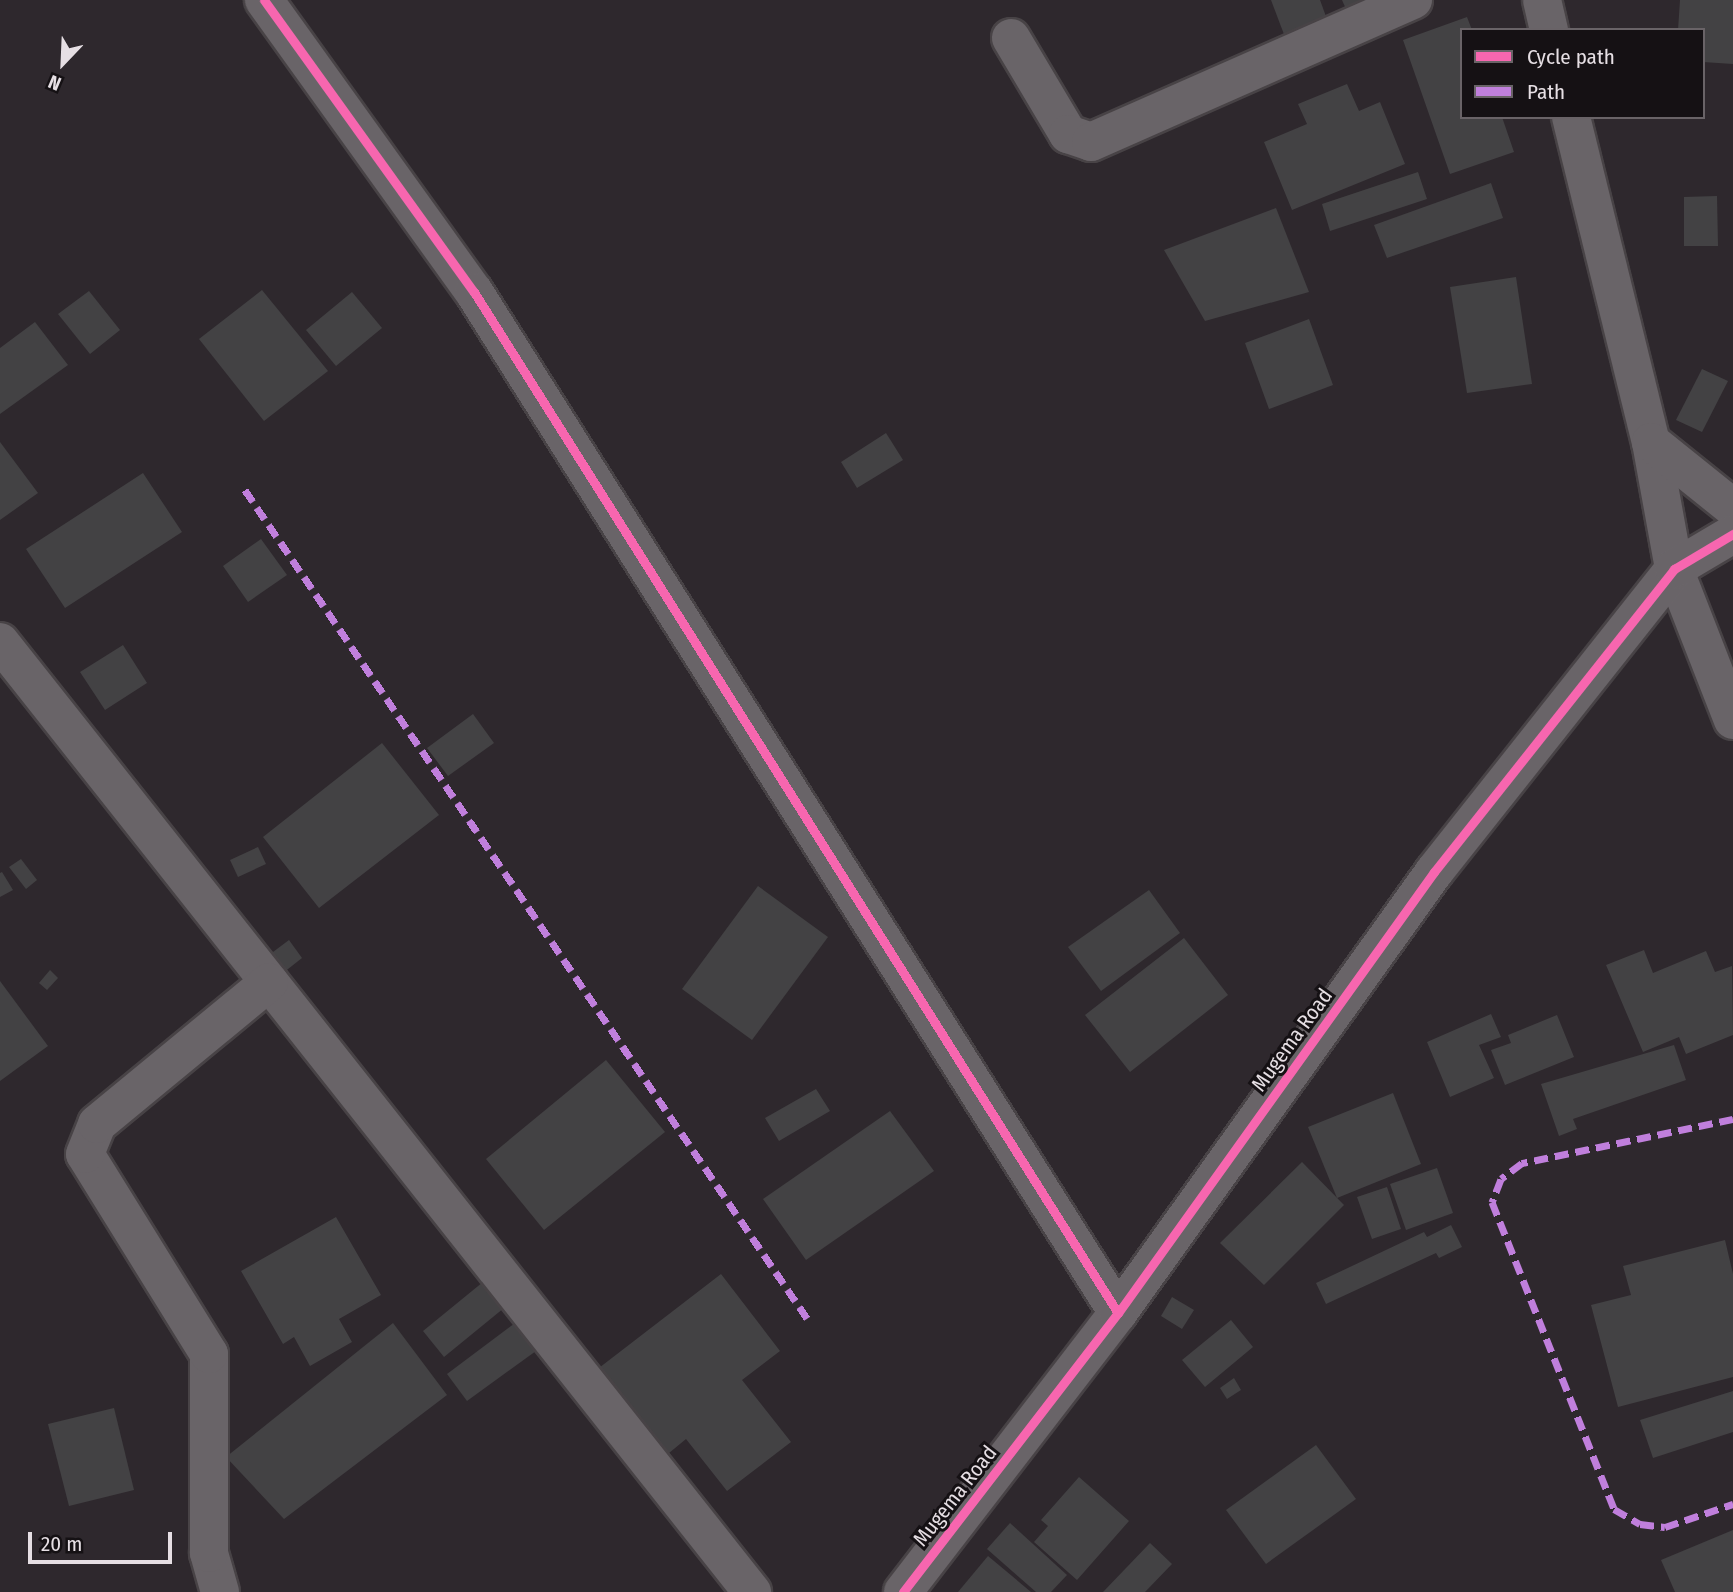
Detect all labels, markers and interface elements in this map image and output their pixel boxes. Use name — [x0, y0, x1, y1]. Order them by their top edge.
north arrow — [28, 28, 98, 98]
legend — [1460, 28, 1705, 119]
text: Cycle path — [1527, 44, 1615, 70]
text: N — [45, 70, 64, 96]
text: Path — [1527, 79, 1565, 105]
street label: Mugema Road — [1246, 984, 1338, 1096]
street label: Mugema Road — [908, 1441, 1002, 1551]
scale bar — [32, 1518, 175, 1562]
text: 20 m — [41, 1531, 82, 1557]

